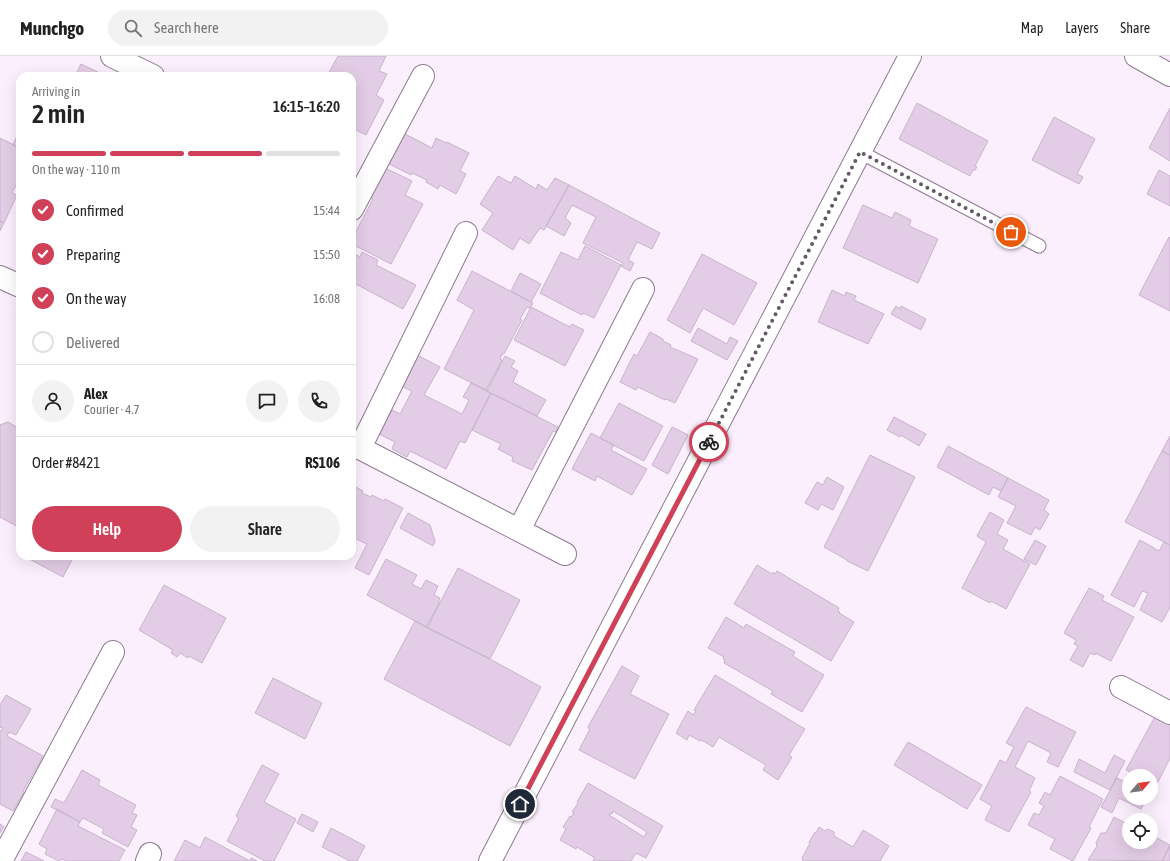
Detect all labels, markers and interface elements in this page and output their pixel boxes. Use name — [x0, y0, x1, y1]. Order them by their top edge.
search box — [108, 10, 388, 46]
text: Munchgo — [20, 17, 84, 39]
icon: search — [122, 17, 144, 39]
text: Search here — [154, 19, 219, 36]
text: Map — [1021, 20, 1043, 36]
text: Layers — [1065, 20, 1098, 36]
text: Share — [1120, 20, 1150, 36]
text: Arriving in — [32, 84, 80, 99]
text: 16:15–16:20 — [273, 98, 340, 115]
text: 2 min — [32, 99, 85, 129]
text: On the way · 110 m — [32, 162, 120, 177]
icon: check — [32, 199, 54, 221]
text: Confirmed — [66, 202, 124, 219]
text: 15:44 — [313, 203, 340, 218]
pin — [994, 215, 1028, 249]
icon: bag — [1000, 221, 1022, 243]
icon: check — [32, 243, 54, 265]
text: Preparing — [66, 246, 120, 263]
text: 15:50 — [313, 247, 340, 262]
icon: check — [32, 287, 54, 309]
text: On the way — [66, 290, 127, 307]
text: 16:08 — [313, 291, 340, 306]
text: Delivered — [66, 334, 120, 351]
button: person — [32, 380, 74, 422]
button: chat — [246, 380, 288, 422]
button: phone — [298, 380, 340, 422]
text: Alex — [84, 385, 108, 402]
text: Courier · 4.7 — [84, 402, 140, 417]
courier — [689, 422, 729, 462]
icon: bike — [698, 431, 720, 453]
text: Order #8421 — [32, 454, 100, 471]
text: R$106 — [305, 454, 340, 471]
button: Help — [32, 506, 182, 552]
button: Share — [190, 506, 340, 552]
north arrow — [1122, 769, 1158, 805]
map controls — [1122, 769, 1158, 849]
pin — [503, 787, 537, 821]
icon: home — [509, 793, 531, 815]
button: locate — [1122, 813, 1158, 849]

